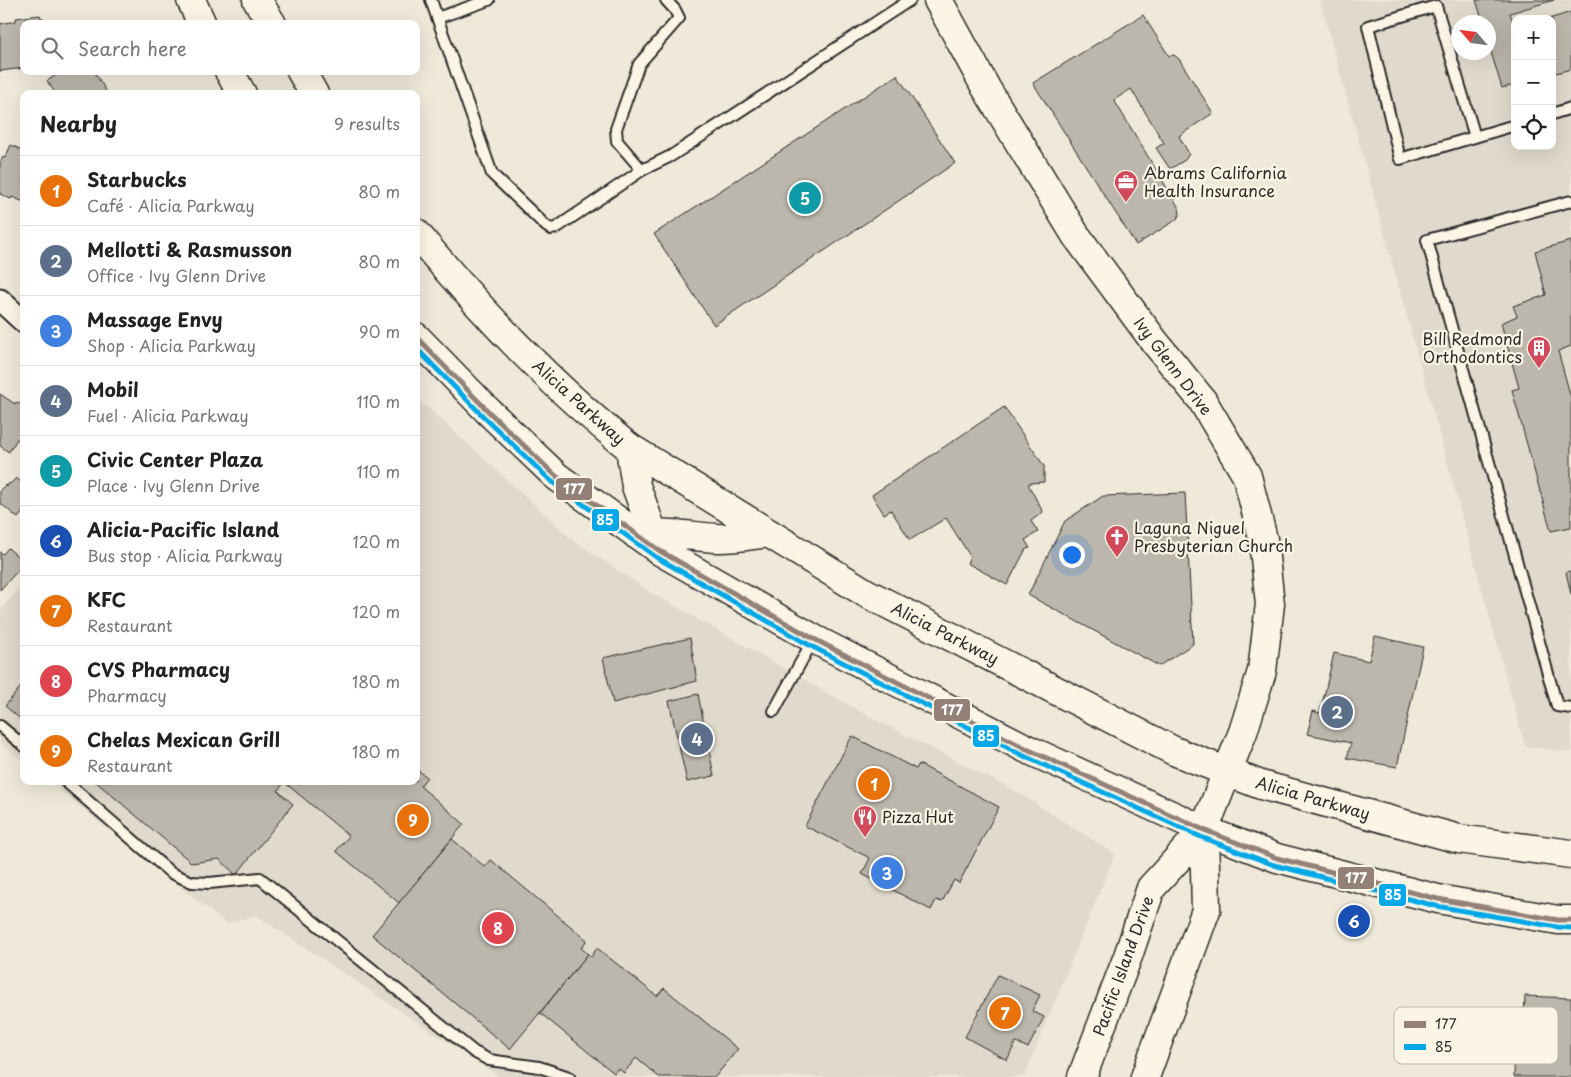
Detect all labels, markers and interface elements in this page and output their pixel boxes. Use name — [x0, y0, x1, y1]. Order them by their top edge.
north arrow — [1451, 15, 1496, 60]
map controls — [1511, 15, 1556, 150]
button: + — [1511, 15, 1556, 60]
search box — [20, 20, 420, 75]
icon: search — [38, 34, 66, 62]
text: Search here — [78, 34, 187, 62]
button: − — [1511, 60, 1556, 105]
button: locate — [1511, 105, 1556, 150]
text: Nearby — [40, 107, 117, 139]
text: 9 results — [334, 111, 400, 135]
place label: Abrams California Health Insurance — [1144, 160, 1288, 202]
text: Starbucks — [87, 165, 187, 193]
office icon: Abrams California Health Insurance — [1113, 169, 1139, 203]
text: 1 — [52, 179, 60, 203]
text: 80 m — [358, 179, 400, 203]
pin: 5 — [789, 179, 821, 217]
text: Café · Alicia Parkway — [87, 193, 254, 217]
text: Mellotti & Rasmusson — [87, 235, 292, 263]
text: 2 — [50, 249, 62, 273]
text: 80 m — [358, 249, 400, 273]
text: Office · Ivy Glenn Drive — [87, 263, 266, 287]
text: Massage Envy — [87, 305, 223, 333]
street label: Ivy Glenn Drive — [1129, 311, 1219, 420]
text: 3 — [51, 319, 61, 343]
text: 90 m — [359, 319, 400, 343]
place label: Bill Redmond Orthodontics — [1422, 326, 1522, 368]
text: Shop · Alicia Parkway — [87, 333, 256, 357]
building icon: Bill Redmond Orthodontics — [1526, 335, 1552, 369]
street label: Alicia Parkway — [528, 353, 631, 450]
text: Mobil — [87, 375, 139, 403]
text: 4 — [51, 389, 61, 413]
text: 110 m — [357, 389, 400, 413]
text: Fuel · Alicia Parkway — [87, 403, 248, 427]
text: Civic Center Plaza — [87, 445, 263, 473]
text: 5 — [51, 459, 61, 483]
text: 110 m — [357, 459, 400, 483]
text: Place · Ivy Glenn Drive — [87, 473, 260, 497]
line badge: 177 — [555, 477, 593, 501]
text: 177 — [563, 478, 585, 499]
line badge: 85 — [591, 508, 620, 532]
text: 85 — [596, 509, 614, 530]
text: Alicia-Pacific Island — [87, 515, 279, 543]
place label: Laguna Niguel Presbyterian Church — [1134, 515, 1293, 557]
church icon: Laguna Niguel Presbyterian Church — [1104, 524, 1130, 558]
text: 6 — [50, 529, 62, 553]
text: 120 m — [353, 529, 400, 553]
your location — [1059, 542, 1085, 568]
text: Bus stop · Alicia Parkway — [87, 543, 283, 567]
text: KFC — [87, 585, 126, 613]
street label: Alicia Parkway — [888, 595, 1003, 669]
text: 7 — [51, 599, 61, 623]
text: 120 m — [353, 599, 400, 623]
text: Restaurant — [87, 613, 173, 637]
text: CVS Pharmacy — [87, 655, 230, 683]
text: 8 — [51, 669, 61, 693]
text: 180 m — [352, 669, 400, 693]
text: Pharmacy — [87, 683, 167, 707]
pin: 2 — [1321, 693, 1353, 731]
line badge: 177 — [933, 698, 971, 722]
text: 177 — [941, 699, 963, 720]
pin: 4 — [681, 720, 713, 758]
line badge: 85 — [972, 724, 1000, 748]
text: Chelas Mexican Grill — [87, 725, 280, 753]
text: 85 — [977, 725, 995, 746]
text: 9 — [51, 739, 61, 763]
text: 180 m — [352, 739, 400, 763]
text: Restaurant — [87, 753, 173, 777]
pin: 1 — [858, 765, 890, 803]
street label: Alicia Parkway — [1253, 769, 1373, 825]
pin: 9 — [397, 801, 429, 839]
restaurant icon: Pizza Hut — [852, 804, 878, 838]
place label: Pizza Hut — [882, 804, 954, 828]
pin: 3 — [871, 854, 903, 892]
line badge: 177 — [1337, 866, 1375, 890]
text: 177 — [1345, 867, 1367, 888]
line badge: 85 — [1378, 883, 1407, 907]
text: 85 — [1384, 884, 1402, 905]
street label: Pacific Island Drive — [1086, 892, 1159, 1039]
pin: 6 — [1338, 902, 1370, 940]
pin: 8 — [482, 909, 514, 947]
pin: 7 — [989, 994, 1021, 1032]
legend — [1394, 1007, 1558, 1064]
text: 177 — [1435, 1013, 1457, 1034]
text: 85 — [1435, 1036, 1452, 1057]

